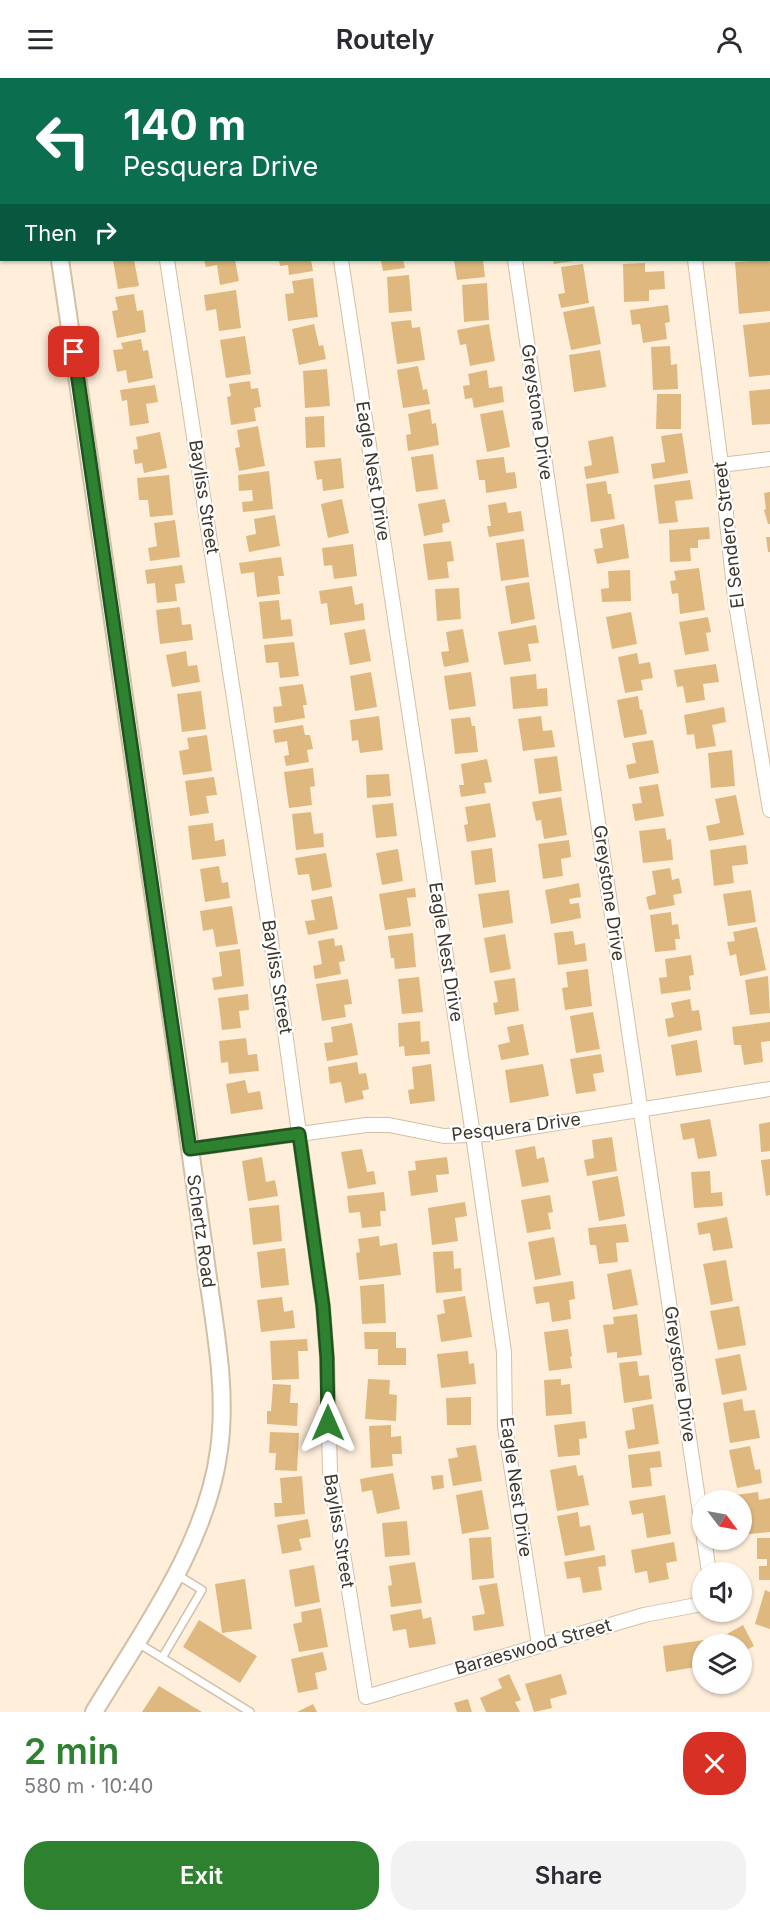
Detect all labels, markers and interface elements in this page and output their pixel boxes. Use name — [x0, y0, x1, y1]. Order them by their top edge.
icon: menu — [24, 23, 57, 56]
text: Routely — [336, 23, 434, 56]
icon: person — [713, 23, 746, 56]
text: 140 m — [123, 99, 246, 150]
icon: left — [24, 102, 102, 180]
text: Pesquera Drive — [123, 150, 318, 183]
icon: right — [89, 216, 122, 249]
text: Then — [24, 220, 77, 246]
pin — [48, 326, 99, 377]
icon: arrive — [57, 335, 90, 368]
street label: Greystone Drive — [518, 343, 557, 481]
street label: Eagle Nest Drive — [352, 400, 395, 542]
street label: Bayliss Street — [185, 438, 224, 556]
street label: El Sendero Street — [709, 460, 748, 610]
street label: Greystone Drive — [590, 824, 629, 962]
street label: Eagle Nest Drive — [425, 881, 468, 1023]
street label: Bayliss Street — [258, 918, 297, 1036]
street label: Pesquera Drive — [450, 1108, 582, 1145]
street label: Schertz Road — [183, 1173, 220, 1289]
street label: Greystone Drive — [661, 1305, 700, 1443]
position arrow — [296, 1391, 360, 1455]
street label: Eagle Nest Drive — [496, 1416, 537, 1558]
street label: Bayliss Street — [320, 1472, 359, 1590]
north arrow — [692, 1490, 752, 1550]
map controls — [692, 1490, 752, 1694]
button: sound — [692, 1562, 752, 1622]
street label: Baraeswood Street — [452, 1614, 614, 1679]
button: layers — [692, 1634, 752, 1694]
text: 2 min — [24, 1729, 119, 1773]
button: close — [683, 1732, 746, 1795]
text: 580 m · 10:40 — [24, 1774, 153, 1798]
button: Exit — [24, 1841, 379, 1910]
button: Share — [391, 1841, 746, 1910]

